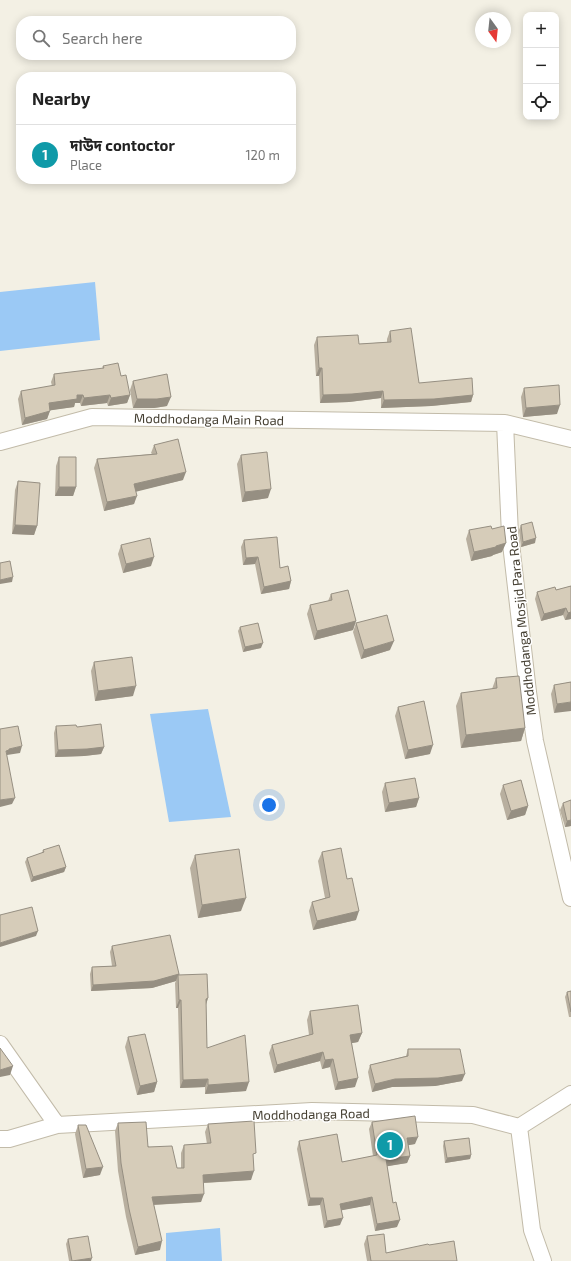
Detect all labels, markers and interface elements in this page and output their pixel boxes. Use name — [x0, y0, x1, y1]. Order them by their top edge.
north arrow — [475, 12, 511, 48]
map controls — [523, 12, 559, 120]
button: + — [523, 12, 559, 48]
search box — [16, 16, 296, 60]
icon: search — [30, 27, 52, 49]
text: Search here — [62, 29, 143, 47]
button: − — [523, 48, 559, 84]
button: locate — [523, 84, 559, 120]
text: Nearby — [32, 88, 90, 108]
text: দাউদ contoctor — [70, 136, 175, 154]
text: 1 — [42, 147, 48, 163]
text: 120 m — [245, 147, 280, 163]
text: Place — [70, 157, 102, 173]
street label: Moddhodanga Main Road — [134, 410, 284, 428]
street label: Moddhodanga Mosjid Para Road — [503, 526, 539, 716]
your location — [259, 795, 279, 815]
street label: Moddhodanga Road — [252, 1105, 370, 1123]
pin: 1 — [377, 1130, 403, 1160]

